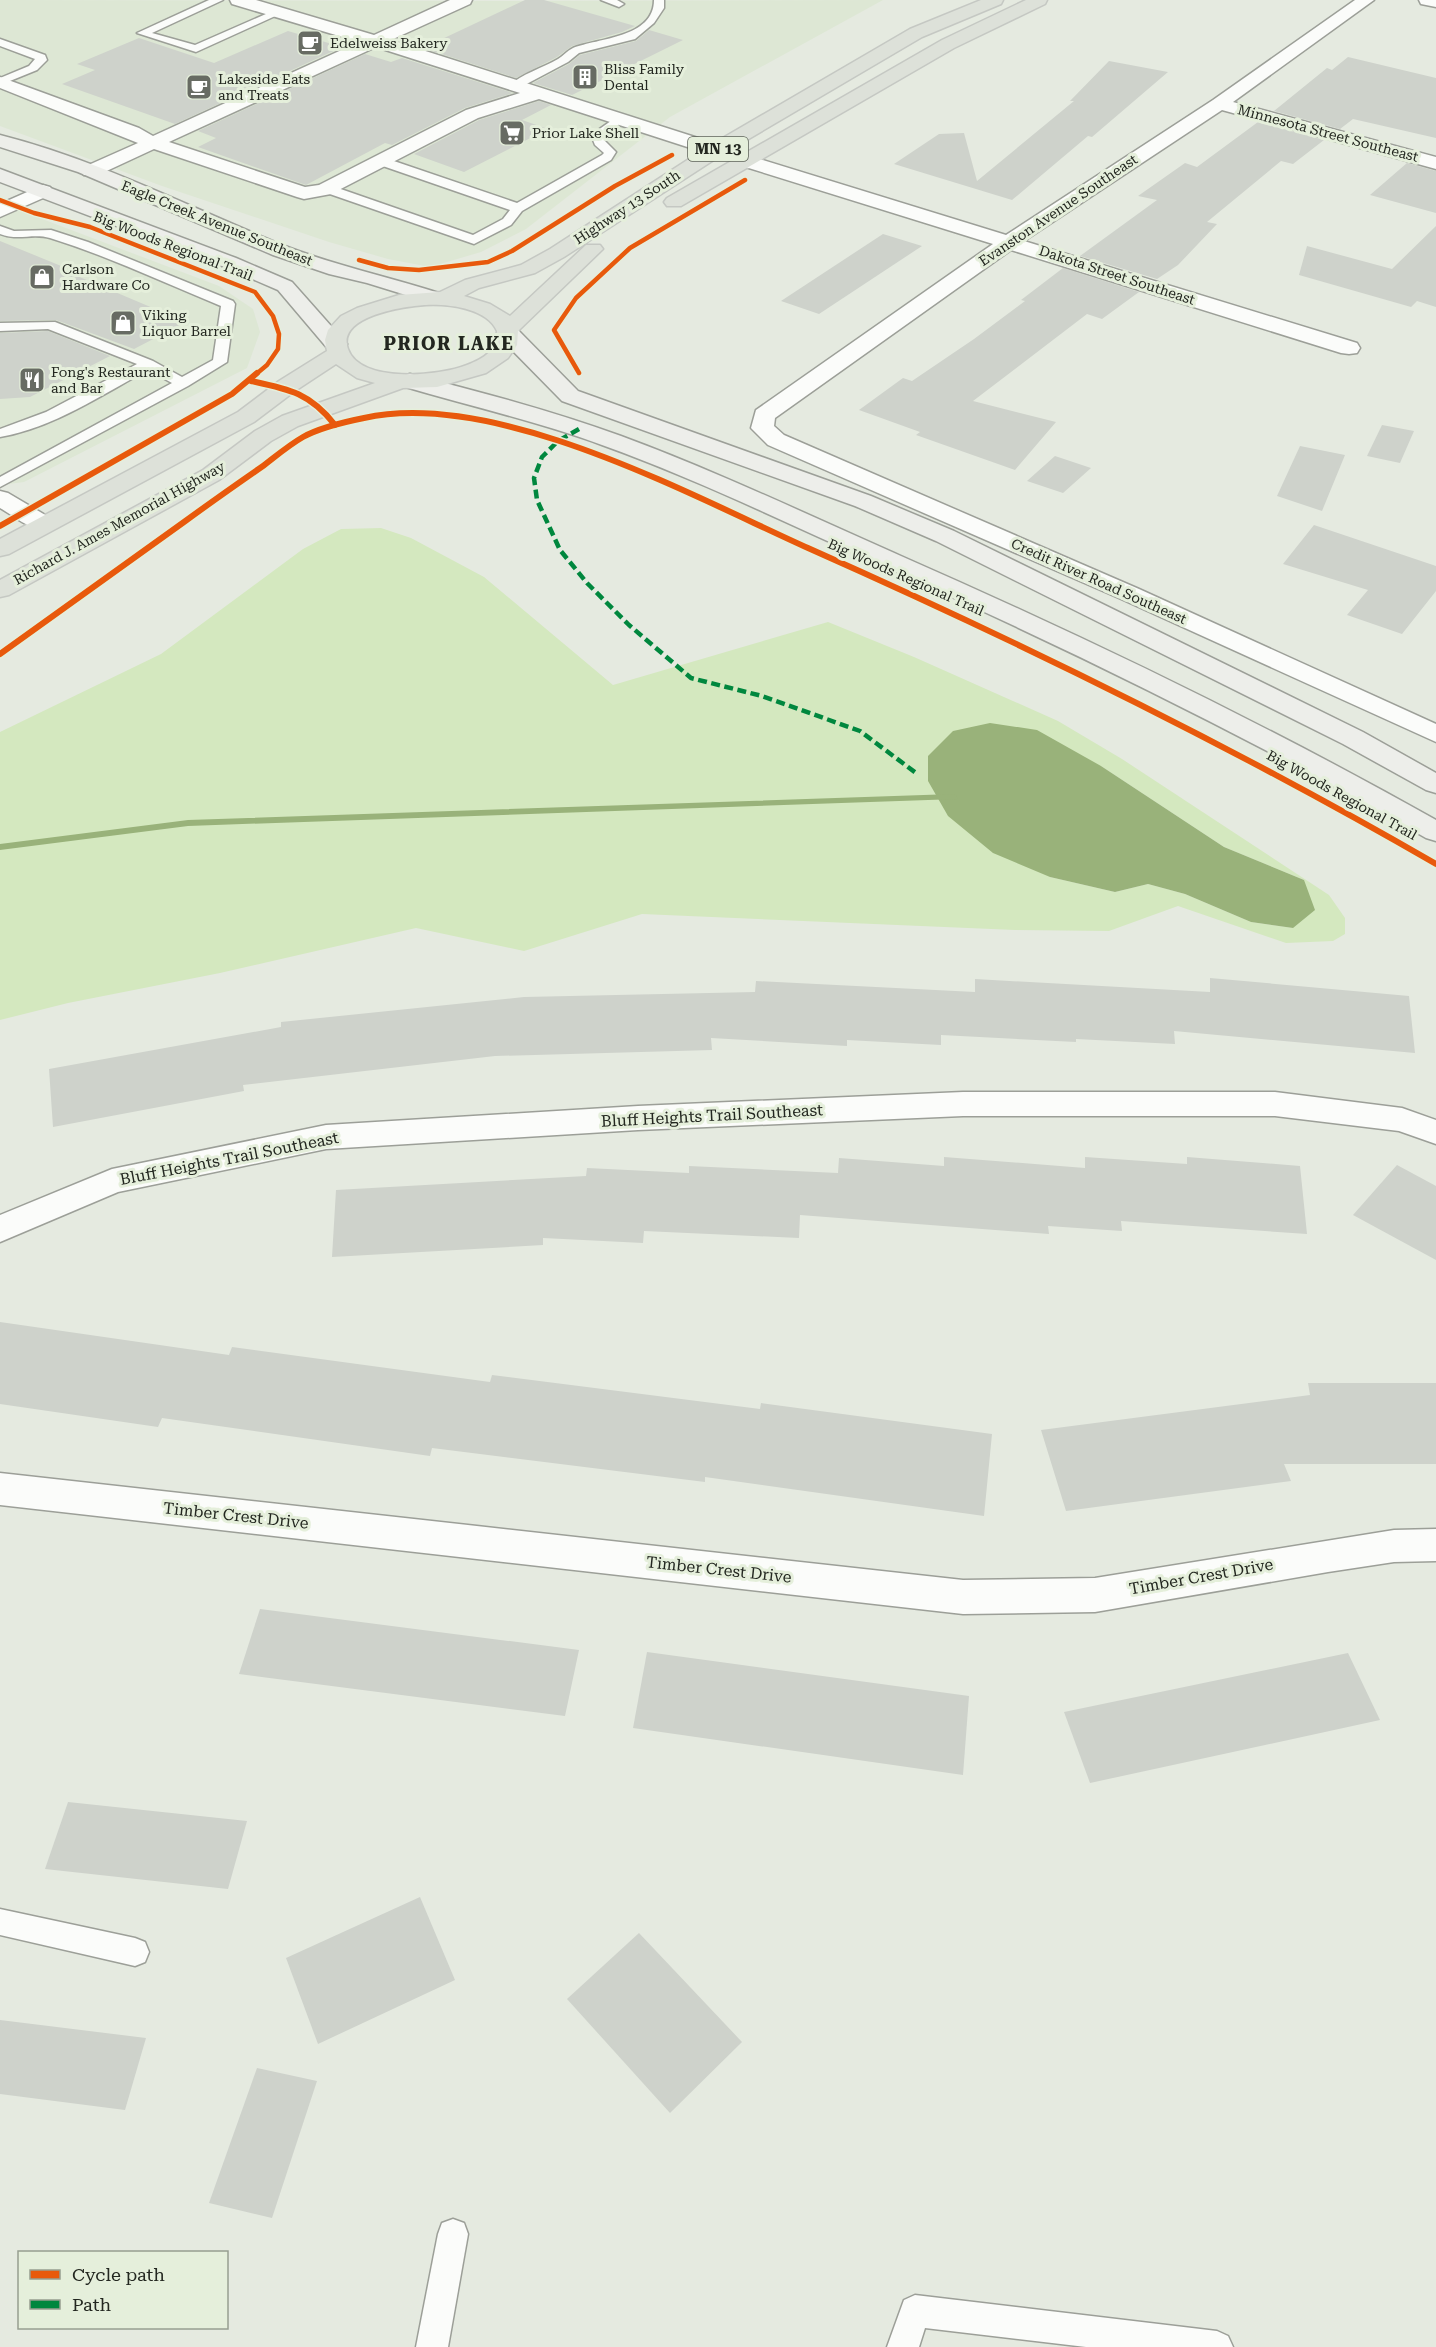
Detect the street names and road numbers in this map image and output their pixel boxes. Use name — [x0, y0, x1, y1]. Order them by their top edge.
street label: Minnesota Street Southeast — [1236, 101, 1420, 165]
road number: MN 13 — [688, 137, 748, 161]
street label: Evanston Avenue Southeast — [976, 151, 1140, 269]
street label: Highway 13 South — [571, 167, 683, 247]
street label: Eagle Creek Avenue Southeast — [119, 177, 315, 269]
street label: Big Woods Regional Trail — [91, 208, 255, 284]
street label: Dakota Street Southeast — [1037, 242, 1197, 308]
street label: Richard J. Ames Memorial Highway — [11, 458, 228, 588]
street label: Big Woods Regional Trail — [825, 535, 987, 619]
street label: Credit River Road Southeast — [1009, 535, 1189, 627]
street label: Big Woods Regional Trail — [1264, 747, 1420, 843]
street label: Bluff Heights Trail Southeast — [601, 1100, 824, 1131]
street label: Bluff Heights Trail Southeast — [118, 1128, 340, 1189]
street label: Timber Crest Drive — [162, 1498, 310, 1533]
street label: Timber Crest Drive — [645, 1552, 793, 1587]
street label: Timber Crest Drive — [1128, 1554, 1275, 1599]

